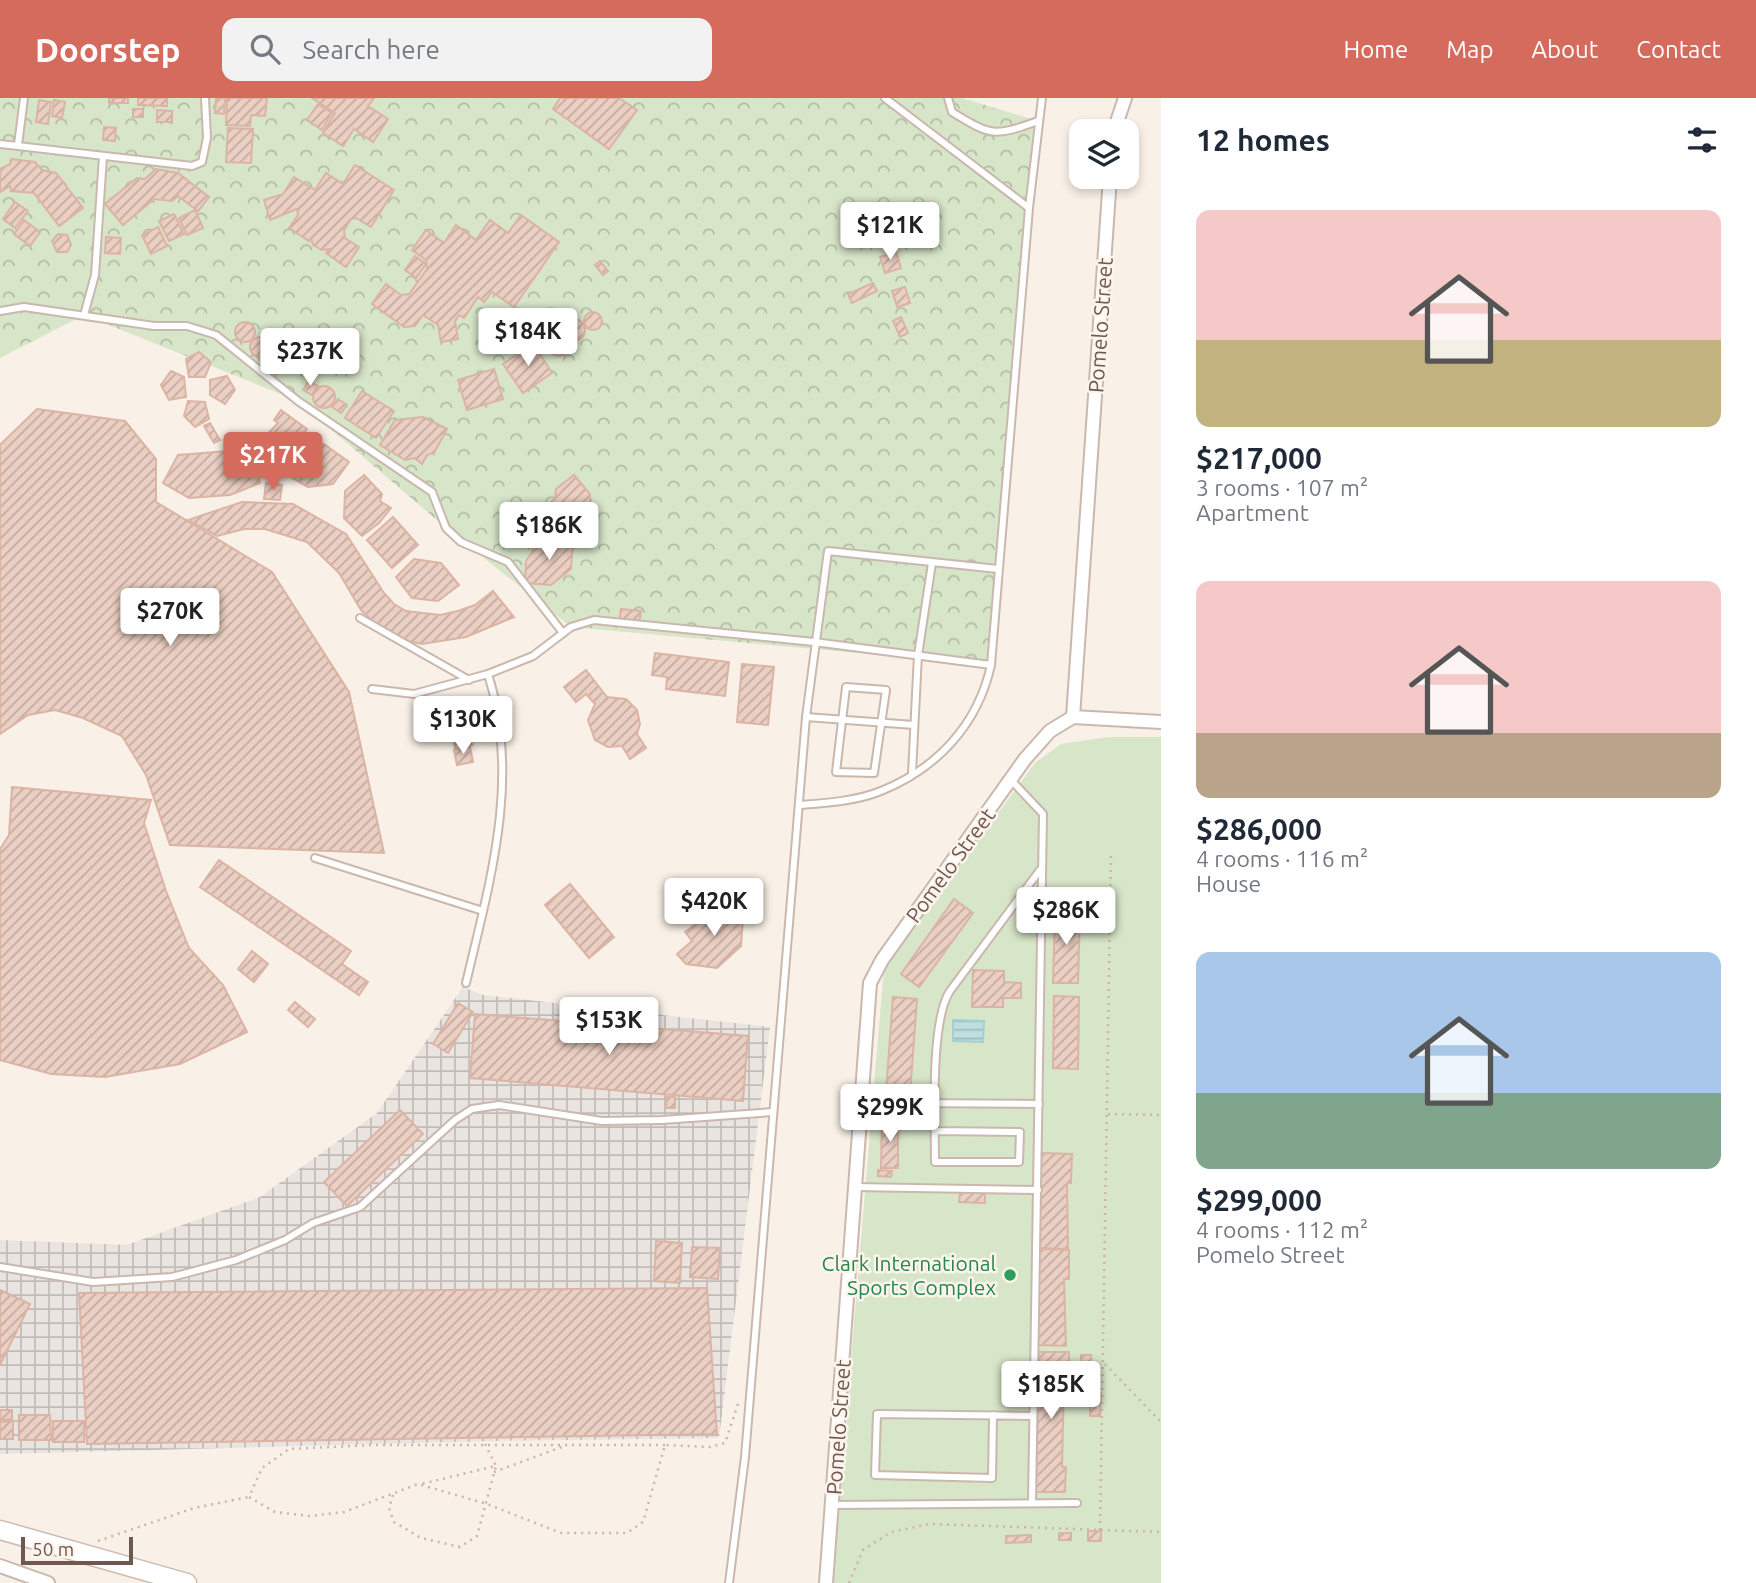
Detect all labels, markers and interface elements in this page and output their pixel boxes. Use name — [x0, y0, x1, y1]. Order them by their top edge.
search box — [222, 18, 712, 81]
icon: search — [246, 30, 284, 68]
text: Doorstep — [35, 31, 180, 68]
text: Search here — [302, 35, 440, 64]
text: Home — [1343, 36, 1408, 63]
text: Map — [1446, 36, 1493, 63]
text: About — [1531, 36, 1598, 63]
text: Contact — [1636, 36, 1721, 63]
map controls — [1069, 119, 1139, 189]
button: layers — [1069, 119, 1139, 189]
icon: filters — [1683, 121, 1721, 159]
text: 12 homes — [1196, 123, 1330, 157]
pin: $121K — [841, 202, 939, 262]
text: $121K — [856, 212, 924, 237]
icon: home — [1396, 256, 1522, 382]
street label: Pomelo Street — [1083, 257, 1117, 393]
pin: $184K — [479, 308, 577, 368]
text: $184K — [494, 318, 562, 343]
pin: $237K — [261, 328, 359, 388]
text: $237K — [276, 338, 344, 363]
pin: $217K — [224, 432, 322, 492]
text: $217,000 — [1196, 441, 1322, 475]
text: $217K — [239, 442, 307, 467]
text: 3 rooms · 107 m² — [1196, 475, 1368, 500]
text: Apartment — [1196, 500, 1309, 525]
pin: $186K — [500, 503, 598, 562]
text: $186K — [515, 512, 583, 537]
pin: $270K — [121, 588, 219, 648]
text: $270K — [136, 598, 204, 623]
icon: home — [1396, 627, 1522, 753]
pin: $130K — [414, 696, 512, 756]
text: $130K — [429, 706, 497, 731]
street label: Pomelo Street — [900, 803, 1000, 927]
text: $286,000 — [1196, 812, 1322, 846]
text: 4 rooms · 116 m² — [1196, 846, 1368, 871]
text: House — [1196, 871, 1261, 896]
pin: $420K — [665, 878, 763, 938]
text: $420K — [680, 888, 748, 913]
pin: $286K — [1017, 888, 1115, 947]
text: $286K — [1032, 897, 1100, 922]
pin: $153K — [560, 998, 658, 1057]
icon: home — [1396, 998, 1522, 1124]
text: $153K — [575, 1007, 643, 1032]
pin: $299K — [841, 1084, 939, 1144]
text: $299K — [856, 1094, 924, 1119]
text: $299,000 — [1196, 1183, 1322, 1217]
text: 4 rooms · 112 m² — [1196, 1217, 1368, 1242]
text: Pomelo Street — [1196, 1242, 1344, 1267]
place label: Clark International Sports Complex — [822, 1251, 996, 1299]
marker: Clark International Sports Complex — [1002, 1267, 1018, 1283]
street label: Pomelo Street — [821, 1359, 855, 1495]
pin: $185K — [1002, 1362, 1100, 1421]
text: $185K — [1017, 1371, 1085, 1396]
scale bar — [21, 1534, 133, 1566]
text: 50 m — [32, 1538, 74, 1560]

